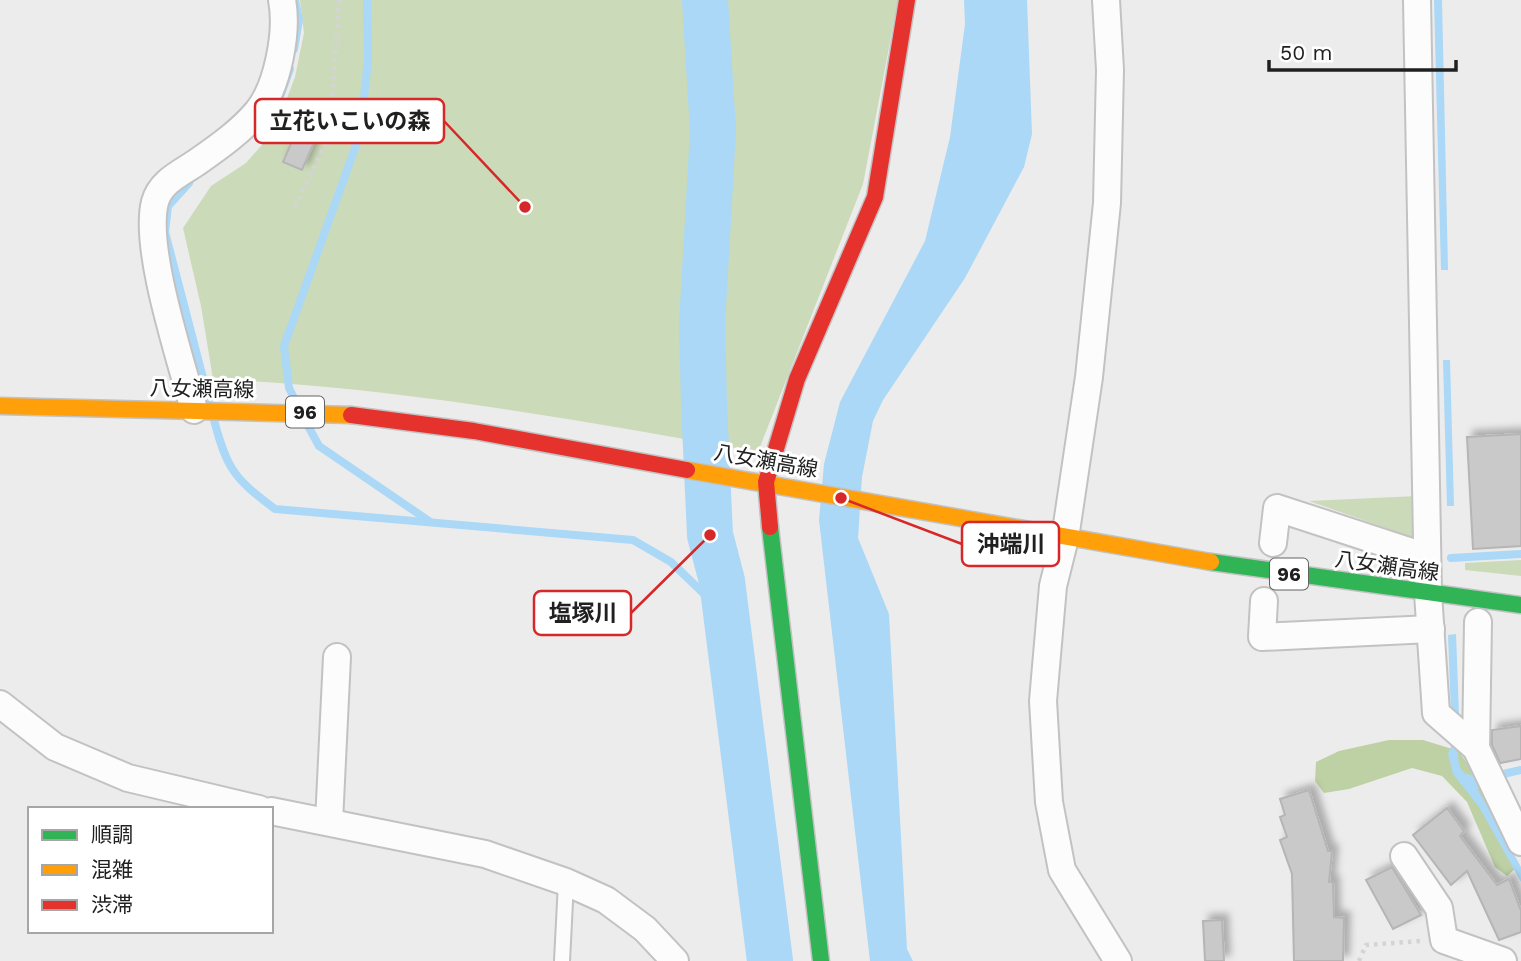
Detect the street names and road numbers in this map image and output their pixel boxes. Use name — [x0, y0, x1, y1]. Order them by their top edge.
street label: 八女瀬高線 — [149, 375, 255, 402]
road number: 96 — [286, 396, 324, 428]
street label: 八女瀬高線 — [712, 439, 820, 482]
street label: 八女瀬高線 — [1333, 546, 1441, 585]
road number: 96 — [1270, 558, 1308, 590]

